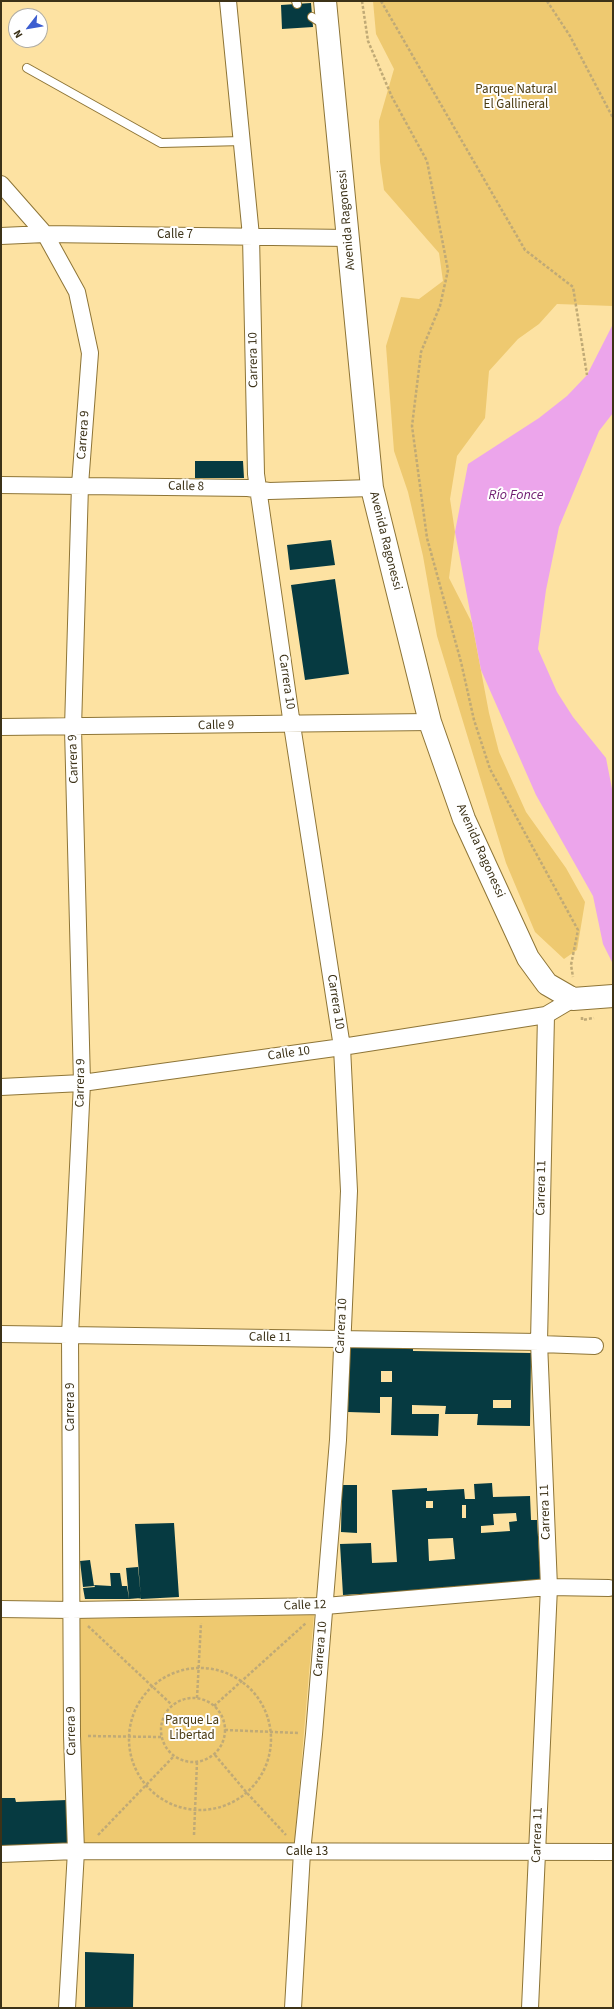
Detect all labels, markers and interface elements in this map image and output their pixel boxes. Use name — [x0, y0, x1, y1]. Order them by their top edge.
north arrow — [8, 8, 48, 48]
text: N — [10, 27, 26, 41]
park label: Parque Natural El Gallineral — [475, 82, 557, 113]
street label: Avenida Ragonessi — [335, 169, 359, 271]
street label: Calle 7 — [157, 227, 193, 243]
street label: Carrera 10 — [246, 332, 262, 388]
street label: Carrera 9 — [75, 410, 93, 460]
street label: Calle 8 — [168, 479, 204, 495]
water label: Río Fonce — [489, 488, 543, 504]
street label: Avenida Ragonessi — [365, 490, 405, 592]
street label: Carrera 10 — [274, 653, 298, 711]
street label: Calle 9 — [198, 718, 234, 734]
street label: Carrera 9 — [65, 734, 83, 784]
street label: Avenida Ragonessi — [452, 802, 508, 900]
street label: Carrera 10 — [323, 973, 347, 1031]
street label: Calle 10 — [267, 1043, 311, 1065]
street label: Carrera 9 — [73, 1058, 89, 1108]
street label: Carrera 11 — [534, 1160, 550, 1216]
street label: Carrera 10 — [333, 1298, 351, 1354]
street label: Calle 11 — [249, 1330, 291, 1346]
street label: Carrera 9 — [63, 1382, 79, 1432]
street label: Carrera 11 — [537, 1484, 555, 1540]
street label: Calle 12 — [283, 1597, 327, 1615]
street label: Carrera 10 — [311, 1621, 331, 1677]
street label: Carrera 9 — [64, 1706, 80, 1756]
park label: Parque La Libertad — [165, 1713, 219, 1744]
street label: Carrera 11 — [529, 1807, 547, 1863]
street label: Calle 13 — [286, 1844, 328, 1860]

